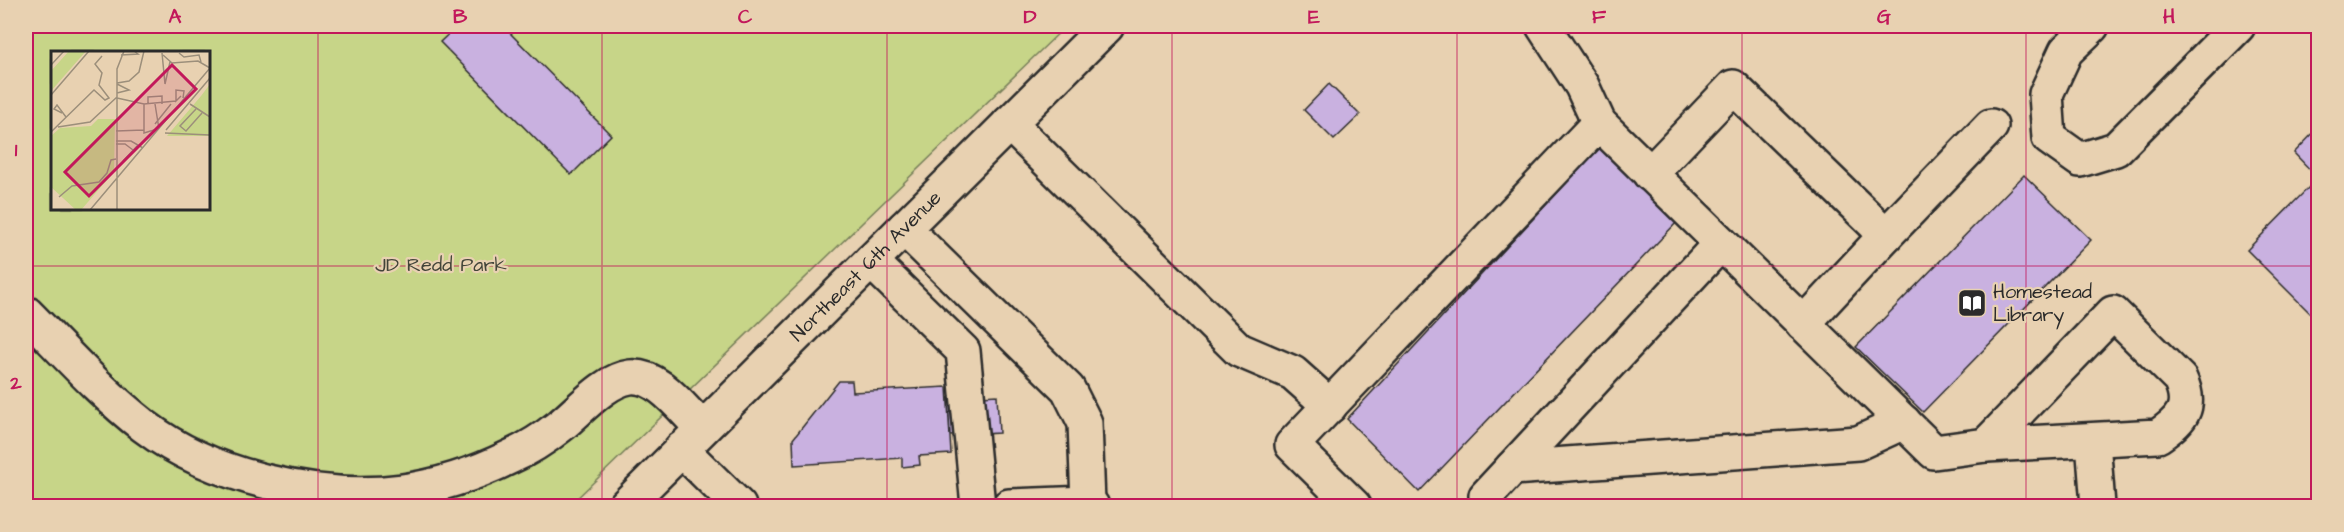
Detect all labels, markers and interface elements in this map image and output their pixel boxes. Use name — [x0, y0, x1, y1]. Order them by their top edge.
text: A — [169, 3, 182, 31]
text: B — [453, 3, 468, 31]
text: C — [738, 3, 753, 31]
text: D — [1024, 3, 1037, 31]
text: E — [1308, 3, 1320, 31]
text: F — [1592, 3, 1607, 31]
text: G — [1877, 3, 1891, 31]
text: H — [2163, 3, 2175, 31]
inset map — [51, 51, 210, 210]
text: 1 — [15, 136, 18, 164]
street label: Northeast 6th Avenue — [784, 184, 948, 348]
park label: JD Redd Park — [375, 251, 507, 279]
place label: Homestead Library — [1993, 278, 2092, 330]
library icon: Homestead Library — [1956, 287, 1988, 319]
text: 2 — [9, 369, 22, 397]

